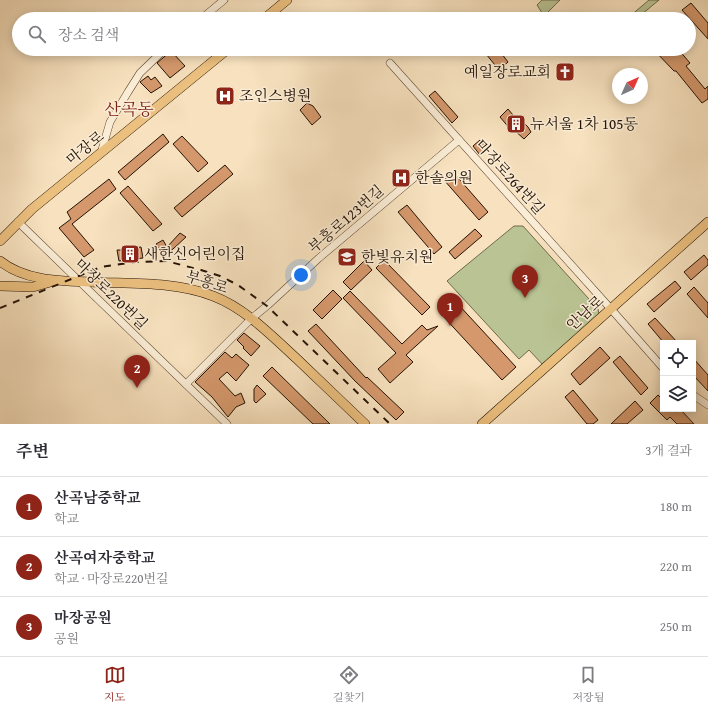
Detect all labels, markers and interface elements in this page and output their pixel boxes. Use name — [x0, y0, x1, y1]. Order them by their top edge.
search box — [12, 12, 696, 56]
icon: search — [26, 23, 48, 45]
text: 장소 검색 — [58, 24, 119, 45]
place label: 예일장로교회 — [464, 61, 551, 82]
church icon: 예일장로교회 — [554, 61, 576, 83]
north arrow — [612, 68, 648, 104]
hospital icon: 조인스병원 — [214, 85, 236, 107]
place label: 조인스병원 — [239, 85, 311, 106]
district label: 산곡동 — [104, 96, 154, 121]
building icon: 뉴서울 1차 105동 — [505, 113, 527, 135]
place label: 뉴서울 1차 105동 — [530, 113, 638, 134]
street label: 마장로 — [61, 125, 109, 169]
street label: 마장로264번길 — [471, 135, 550, 219]
hospital icon: 한솔의원 — [390, 167, 412, 189]
place label: 한솔의원 — [415, 167, 473, 188]
street label: 부흥로123번길 — [303, 180, 388, 257]
building icon: 새한신어린이집 — [119, 243, 141, 265]
place label: 새한신어린이집 — [144, 243, 245, 264]
school or university icon: 한빛유치원 — [336, 246, 358, 268]
place label: 한빛유치원 — [361, 246, 433, 267]
street label: 마장로220번길 — [70, 253, 152, 334]
street label: 부흥로 — [183, 265, 232, 298]
your location — [291, 265, 311, 285]
pin: 3 — [512, 265, 538, 298]
street label: 안남로 — [561, 290, 608, 335]
pin: 1 — [437, 293, 463, 326]
map controls — [660, 340, 696, 412]
button: locate — [660, 340, 696, 376]
pin: 2 — [124, 355, 150, 388]
button: layers — [660, 376, 696, 412]
text: 주변 — [16, 438, 49, 463]
text: 3개 결과 — [645, 441, 692, 460]
text: 산곡남중학교 — [54, 487, 141, 508]
text: 1 — [26, 497, 32, 516]
text: 180 m — [660, 497, 692, 516]
text: 학교 — [54, 509, 79, 528]
text: 산곡여자중학교 — [54, 547, 155, 568]
text: 2 — [26, 557, 32, 576]
text: 220 m — [660, 557, 692, 576]
text: 학교 · 마장로220번길 — [54, 569, 169, 588]
text: 마장공원 — [54, 607, 112, 628]
text: 3 — [26, 617, 32, 636]
text: 250 m — [660, 617, 692, 636]
text: 공원 — [54, 629, 79, 648]
tab: 지도 — [104, 664, 126, 705]
tab: 길찾기 — [333, 664, 365, 705]
tab: 저장됨 — [572, 664, 604, 705]

